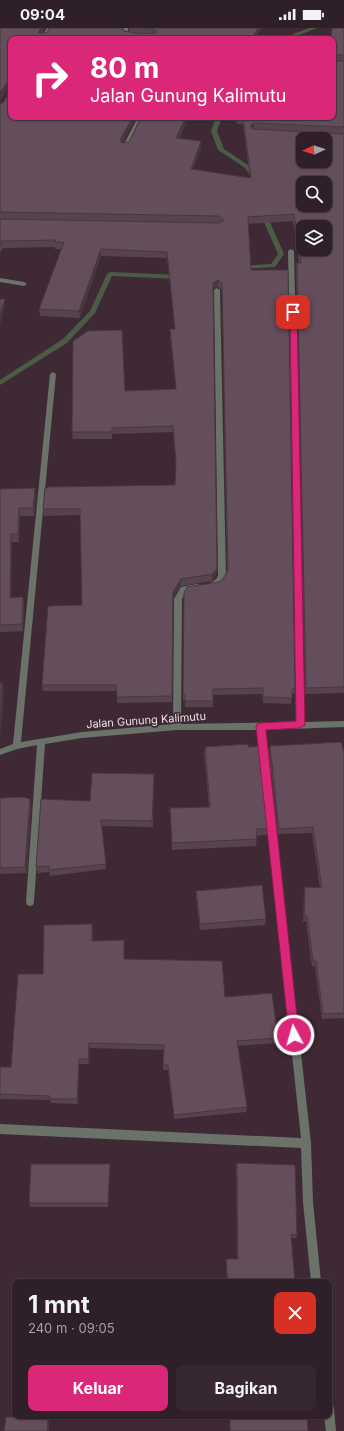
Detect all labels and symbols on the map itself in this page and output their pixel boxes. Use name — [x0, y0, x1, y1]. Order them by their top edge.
north arrow — [296, 132, 332, 168]
pin — [276, 295, 310, 329]
street label: Jalan Gunung Kalimutu — [86, 709, 206, 731]
position arrow — [273, 1014, 315, 1056]

